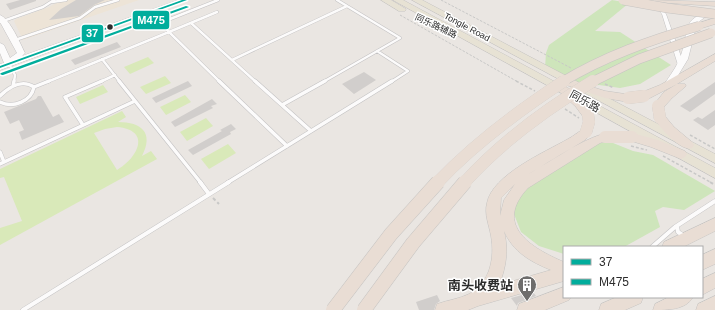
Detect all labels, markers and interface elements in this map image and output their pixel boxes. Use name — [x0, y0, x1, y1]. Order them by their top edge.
line badge: M475 — [132, 10, 170, 30]
street label: Tongle Road — [442, 11, 492, 43]
street label: 同乐路辅路 — [413, 12, 459, 40]
text: M475 — [137, 14, 165, 26]
unlabelled marker — [105, 22, 115, 32]
line badge: 37 — [81, 24, 104, 43]
text: 37 — [86, 27, 98, 39]
street label: 同乐路 — [568, 88, 602, 114]
legend — [563, 246, 703, 298]
text: 37 — [599, 255, 613, 269]
building icon: 南头收费站 — [516, 274, 538, 302]
text: M475 — [599, 275, 629, 289]
place label: 南头收费站 — [448, 278, 513, 293]

